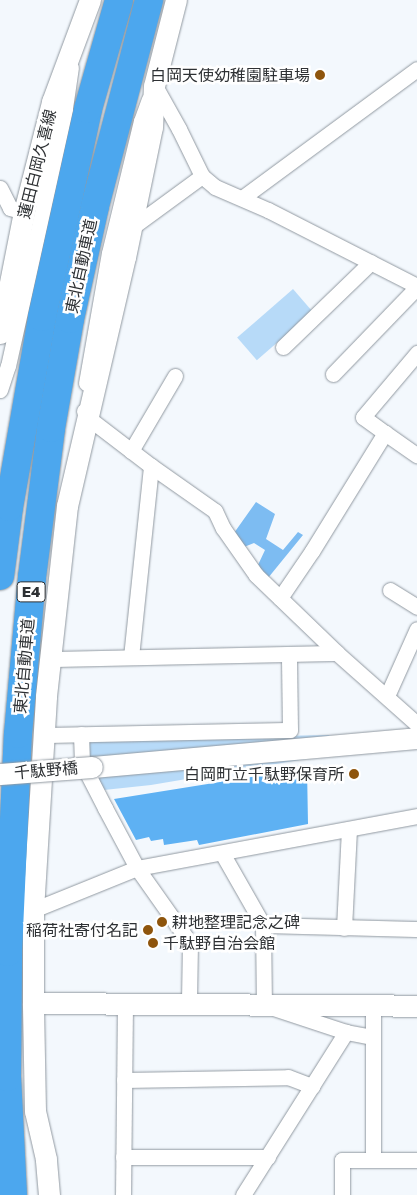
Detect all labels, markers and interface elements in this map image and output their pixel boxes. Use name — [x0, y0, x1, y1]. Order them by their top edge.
place label: 白岡天使幼稚園駐車場 — [150, 65, 310, 85]
marker: 白岡天使幼稚園駐車場 — [314, 69, 326, 81]
street label: 蓮田白岡久喜線 — [14, 107, 60, 221]
street label: 東北自動車道 — [62, 217, 100, 315]
road number: E4 — [16, 580, 46, 604]
street label: 東北自動車道 — [10, 617, 38, 715]
street label: 千駄野橋 — [13, 758, 79, 782]
place label: 白岡町立千駄野保育所 — [184, 764, 344, 784]
marker: 白岡町立千駄野保育所 — [348, 768, 360, 780]
place label: 耕地整理記念之碑 — [172, 912, 300, 932]
marker: 耕地整理記念之碑 — [156, 916, 168, 928]
place label: 稲荷社寄付名記 — [26, 920, 138, 940]
marker: 稲荷社寄付名記 — [142, 924, 154, 936]
place label: 千駄野自治会館 — [163, 933, 275, 953]
marker: 千駄野自治会館 — [147, 937, 159, 949]

